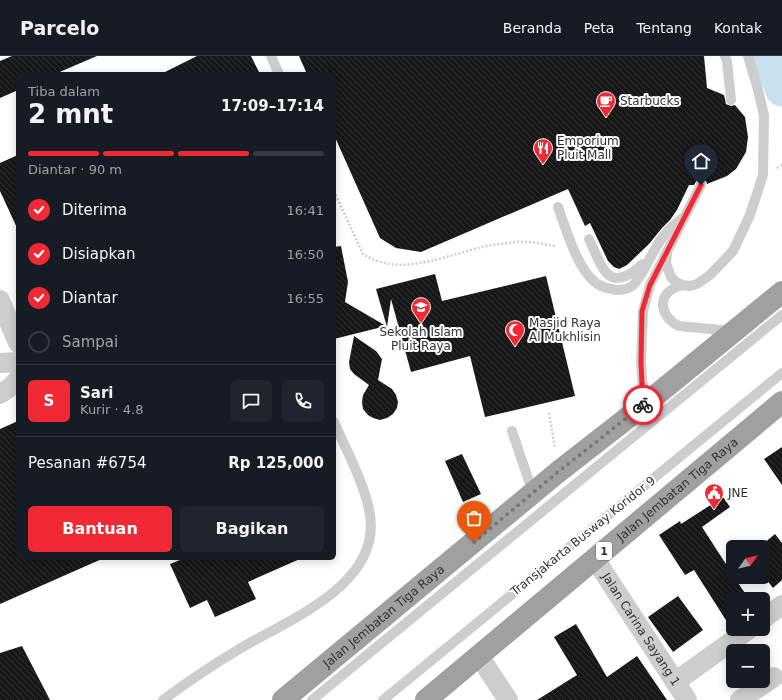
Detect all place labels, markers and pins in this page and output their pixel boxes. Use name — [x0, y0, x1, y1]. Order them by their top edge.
cafe icon: Starbucks — [595, 90, 617, 118]
place label: Starbucks — [620, 94, 680, 108]
place label: Emporium Pluit Mall — [557, 134, 619, 162]
restaurant icon: Emporium Pluit Mall — [532, 137, 554, 165]
pin — [684, 144, 718, 185]
school or university icon: Sekolah Islam Pluit Raya — [410, 296, 432, 324]
place label: Masjid Raya Al Mukhlisin — [529, 316, 601, 344]
mosque icon: Masjid Raya Al Mukhlisin — [504, 319, 526, 347]
place label: Sekolah Islam Pluit Raya — [379, 325, 463, 353]
public building icon: JNE — [703, 482, 725, 510]
place label: JNE — [727, 486, 748, 500]
pin — [457, 501, 491, 542]

